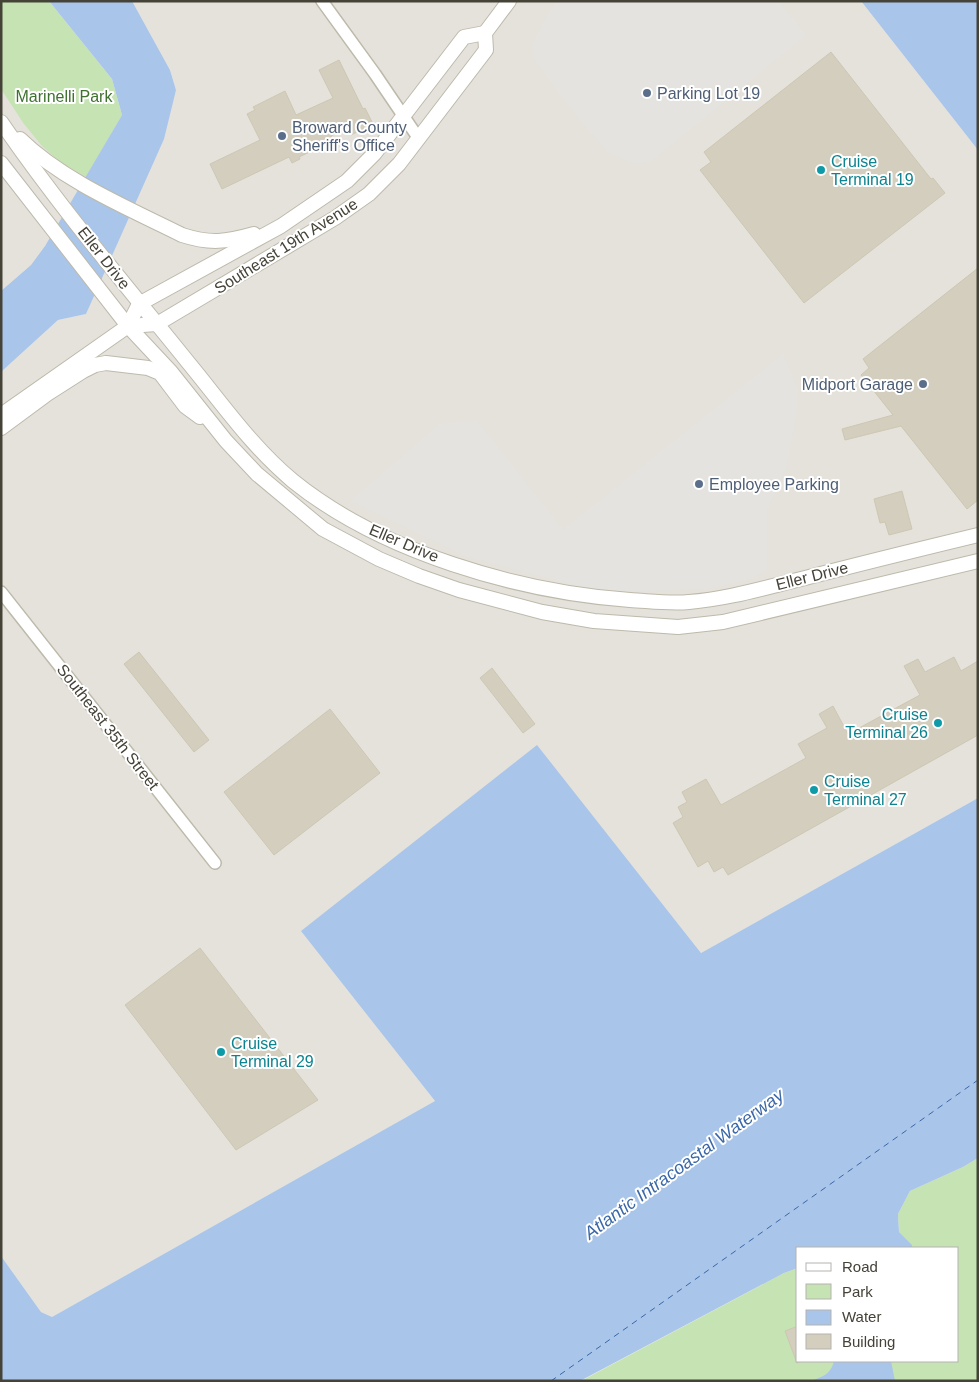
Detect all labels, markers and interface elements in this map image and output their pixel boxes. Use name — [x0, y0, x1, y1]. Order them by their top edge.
place label: Parking Lot 19 — [657, 85, 760, 102]
marker: Parking Lot 19 — [641, 87, 653, 99]
park label: Marinelli Park — [16, 88, 113, 105]
place label: Broward County Sheriff's Office — [292, 119, 407, 154]
marker: Broward County Sheriff's Office — [276, 130, 288, 142]
place label: Cruise Terminal 19 — [831, 153, 914, 188]
marker: Cruise Terminal 19 — [815, 164, 827, 176]
street label: Southeast 19th Avenue — [211, 195, 361, 297]
street label: Eller Drive — [75, 224, 133, 292]
place label: Midport Garage — [802, 376, 913, 393]
marker: Midport Garage — [917, 378, 929, 390]
place label: Employee Parking — [709, 476, 839, 493]
marker: Employee Parking — [693, 478, 705, 490]
street label: Eller Drive — [367, 521, 441, 565]
street label: Eller Drive — [774, 559, 850, 593]
street label: Southeast 35th Street — [54, 661, 163, 794]
place label: Cruise Terminal 26 — [845, 706, 928, 741]
marker: Cruise Terminal 26 — [932, 717, 944, 729]
place label: Cruise Terminal 27 — [824, 773, 907, 808]
marker: Cruise Terminal 27 — [808, 784, 820, 796]
place label: Cruise Terminal 29 — [231, 1035, 314, 1070]
marker: Cruise Terminal 29 — [215, 1046, 227, 1058]
water label: Atlantic Intracoastal Waterway — [580, 1084, 788, 1244]
legend — [796, 1247, 959, 1362]
text: Road — [842, 1258, 878, 1275]
text: Park — [842, 1283, 873, 1300]
text: Water — [842, 1308, 881, 1325]
text: Building — [842, 1333, 895, 1350]

